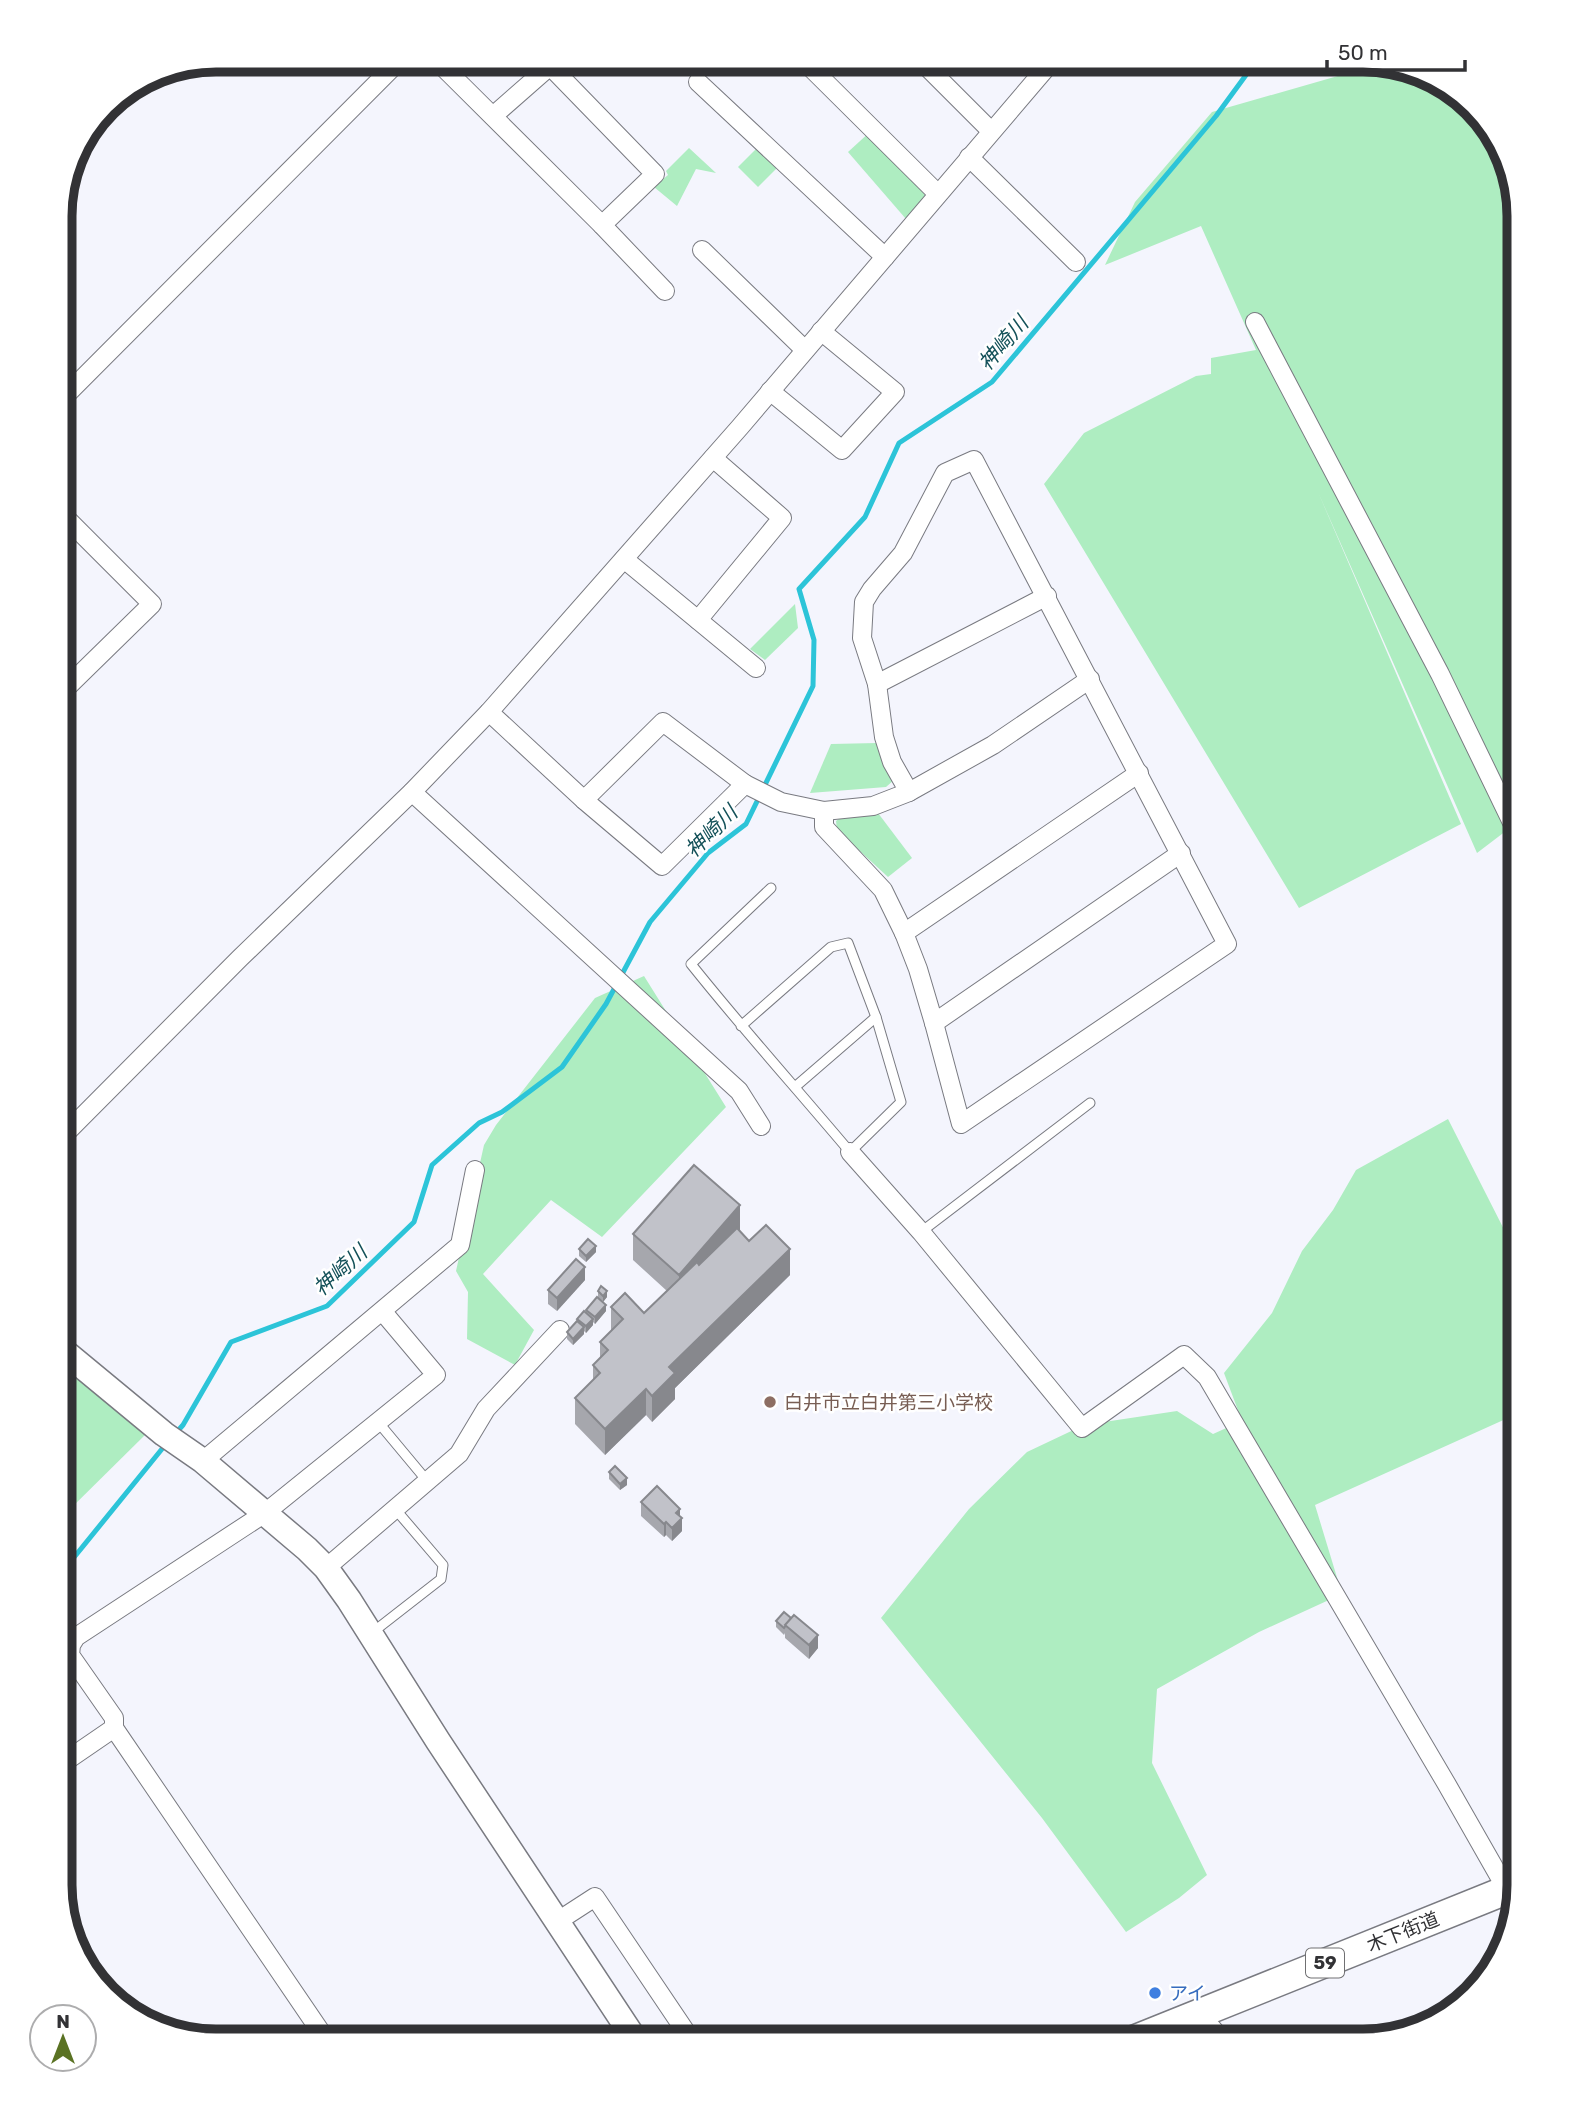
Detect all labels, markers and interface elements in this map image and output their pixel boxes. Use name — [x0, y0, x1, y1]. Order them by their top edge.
scale bar — [1327, 28, 1465, 72]
text: 50 m — [1338, 40, 1388, 65]
water label: 神崎川 — [973, 310, 1034, 375]
water label: 神崎川 — [680, 798, 744, 862]
water label: 神崎川 — [308, 1238, 373, 1300]
place label: 白井市立白井第三小学校 — [784, 1391, 993, 1414]
marker: 白井市立白井第三小学校 — [762, 1394, 778, 1410]
street label: 木下街道 — [1363, 1907, 1443, 1957]
road number: 59 — [1306, 1949, 1344, 1978]
place label: アイ — [1169, 1982, 1206, 2005]
marker: アイ — [1147, 1985, 1163, 2001]
north arrow — [28, 2003, 98, 2073]
text: N — [56, 2010, 70, 2033]

